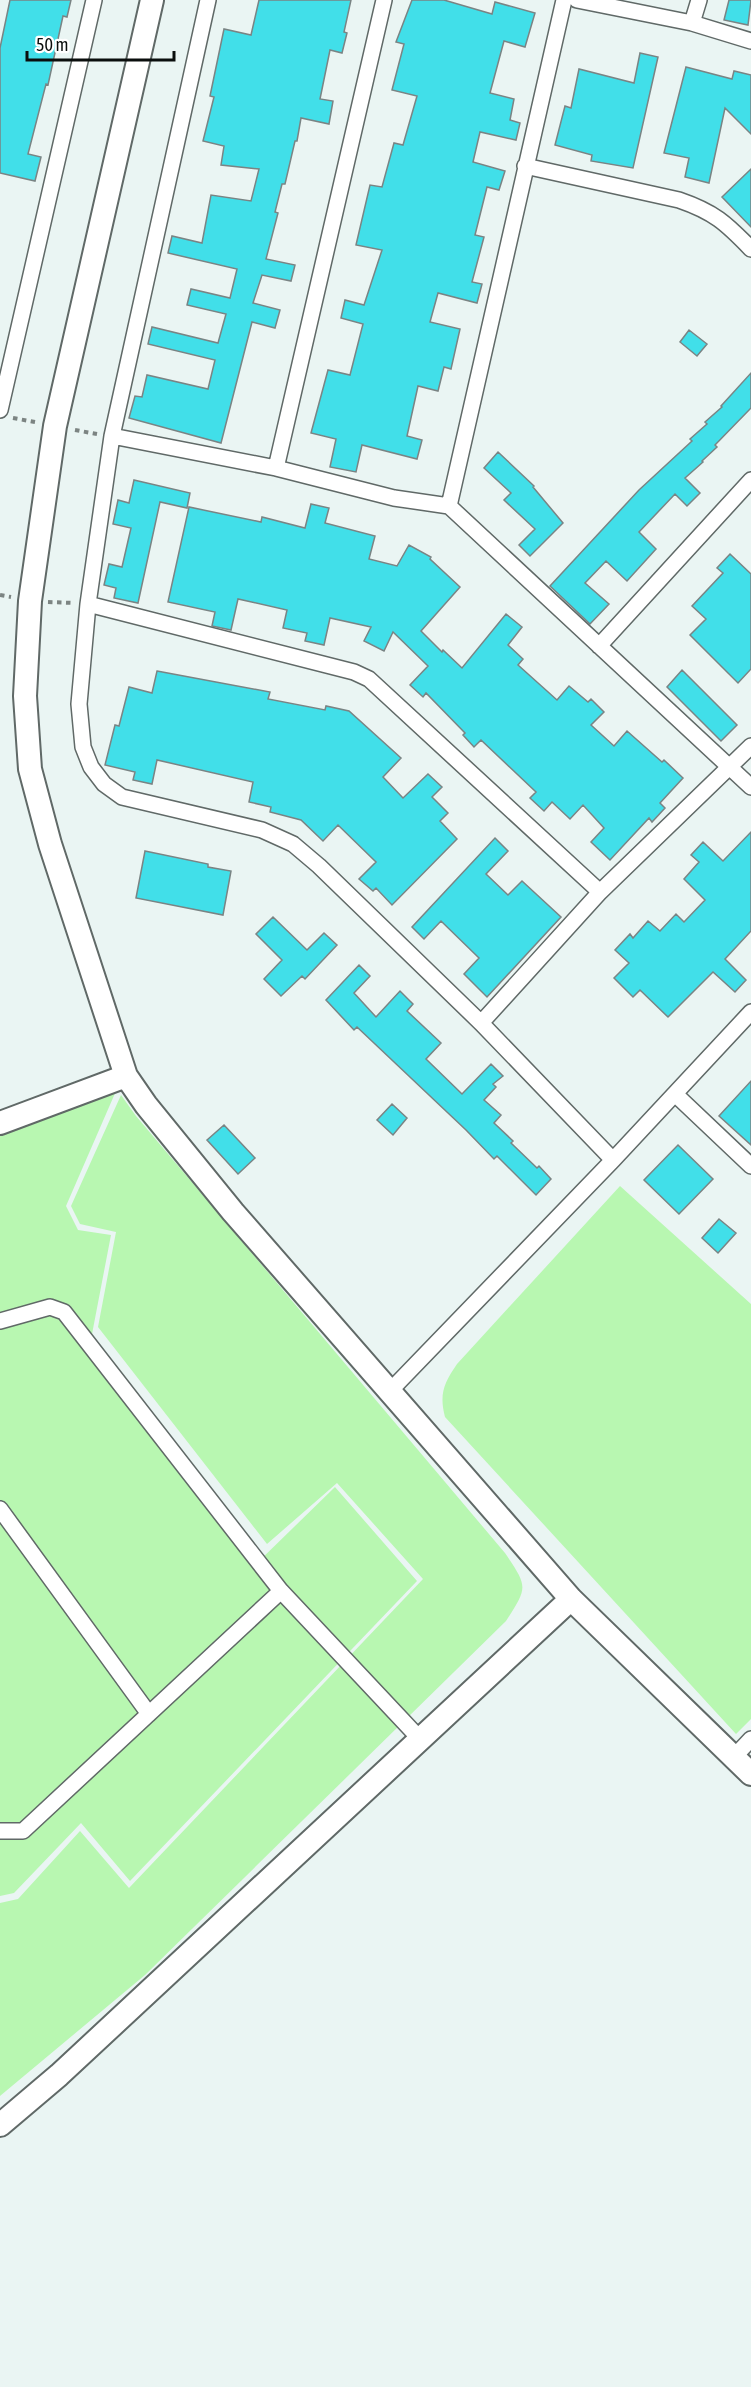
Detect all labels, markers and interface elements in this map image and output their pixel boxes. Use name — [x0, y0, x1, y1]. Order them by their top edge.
scale bar — [27, 24, 174, 62]
text: 50 m — [36, 34, 68, 55]

